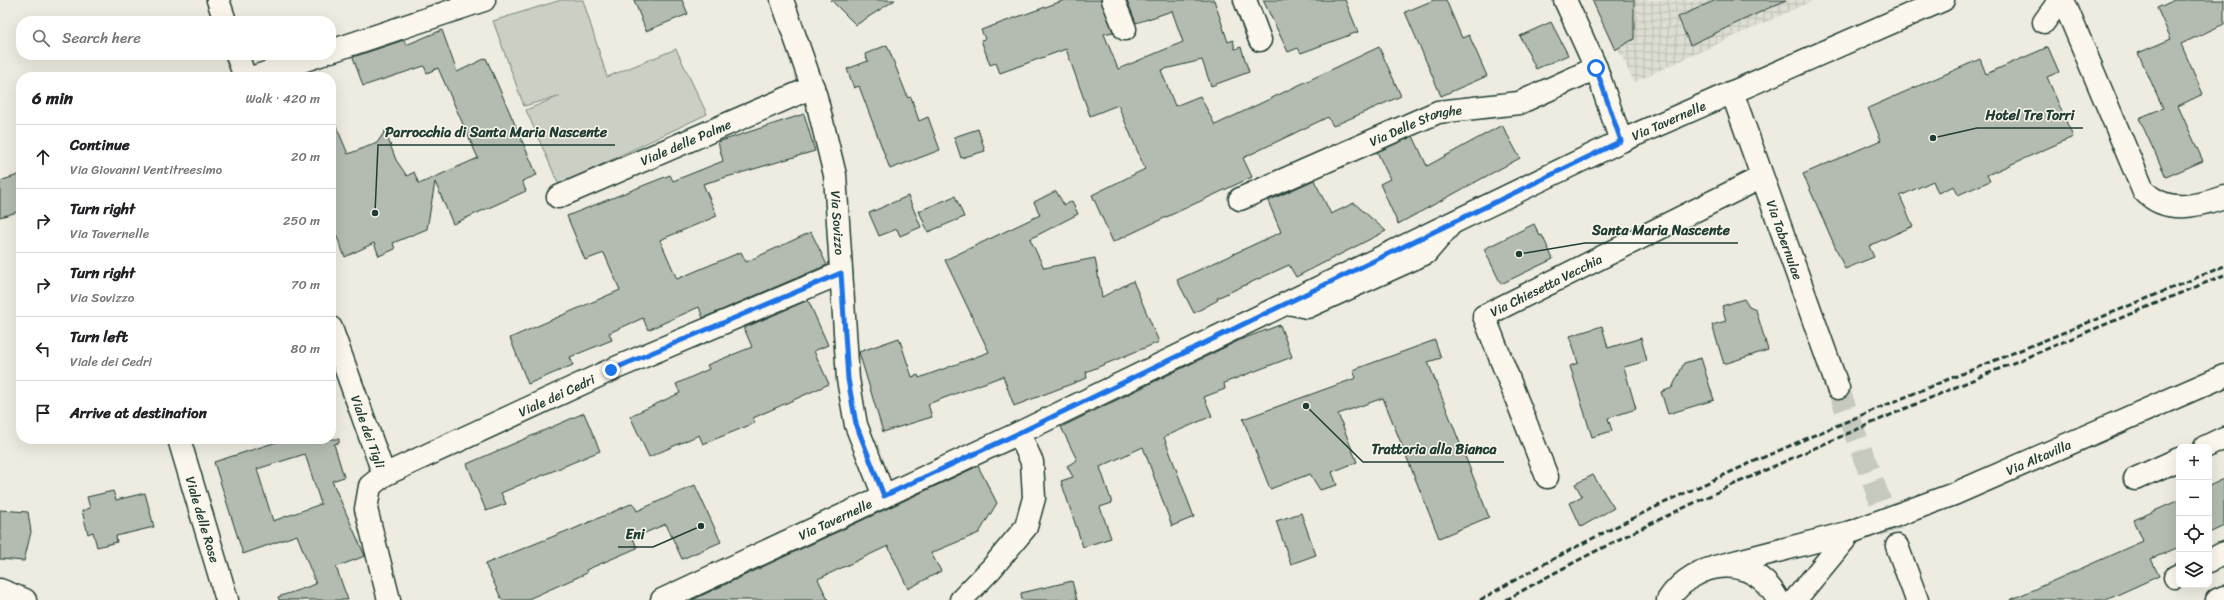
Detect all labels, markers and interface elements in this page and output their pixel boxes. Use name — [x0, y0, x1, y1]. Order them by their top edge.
search box — [16, 16, 336, 60]
text: Search here — [62, 25, 141, 51]
icon: search — [30, 27, 52, 49]
route start — [1587, 59, 1605, 77]
text: 6 min — [32, 83, 73, 113]
text: Walk · 420 m — [245, 87, 320, 110]
street label: Via Tavernelle — [1628, 94, 1709, 147]
street label: Via Delle Stanghe — [1365, 98, 1463, 153]
callout: Hotel Tre Torri — [1977, 102, 2083, 128]
text: Hotel Tre Torri — [1985, 103, 2076, 128]
street label: Viale delle Palme — [637, 112, 735, 172]
callout: Parrocchia di Santa Maria Nascente — [378, 119, 615, 145]
text: Parrocchia di Santa Maria Nascente — [385, 120, 608, 145]
text: Continue — [70, 132, 130, 158]
text: 20 m — [291, 145, 320, 168]
icon: ahead — [32, 146, 54, 168]
text: Via Giovanni Ventitreesimo — [70, 158, 222, 181]
street label: Via Sovizzo — [824, 190, 851, 256]
text: Turn right — [70, 196, 135, 222]
street label: Via Tabernulae — [1760, 197, 1809, 284]
text: 250 m — [283, 209, 320, 232]
icon: right — [32, 210, 54, 232]
callout: Santa Maria Nascente — [1585, 217, 1738, 243]
text: Santa Maria Nascente — [1591, 218, 1731, 243]
text: Via Tavernelle — [70, 222, 149, 245]
street label: Via Chiesetta Vecchia — [1486, 248, 1607, 323]
text: Turn right — [70, 260, 135, 286]
text: 70 m — [291, 273, 320, 296]
icon: right — [32, 274, 54, 296]
text: Via Sovizzo — [70, 286, 134, 309]
text: Turn left — [70, 324, 128, 350]
text: 80 m — [291, 337, 320, 360]
icon: left — [32, 338, 54, 360]
text: Viale dei Cedri — [70, 350, 152, 373]
route end — [602, 361, 620, 379]
street label: Viale dei Cedri — [515, 368, 599, 423]
street label: Viale dei Tigli — [344, 392, 392, 472]
text: Arrive at destination — [70, 400, 207, 426]
icon: arrive — [32, 402, 54, 424]
street label: Via Altavilla — [2002, 433, 2075, 482]
callout: Trattoria alla Bianca — [1363, 436, 1504, 462]
text: Trattoria alla Bianca — [1371, 437, 1498, 462]
map controls — [2176, 444, 2212, 588]
button: + — [2176, 444, 2212, 480]
street label: Viale delle Rose — [179, 474, 226, 566]
button: − — [2176, 480, 2212, 516]
street label: Via Tavernelle — [795, 492, 876, 547]
button: locate — [2176, 516, 2212, 552]
callout: Eni — [618, 521, 653, 547]
text: Eni — [625, 522, 646, 547]
button: layers — [2176, 552, 2212, 588]

